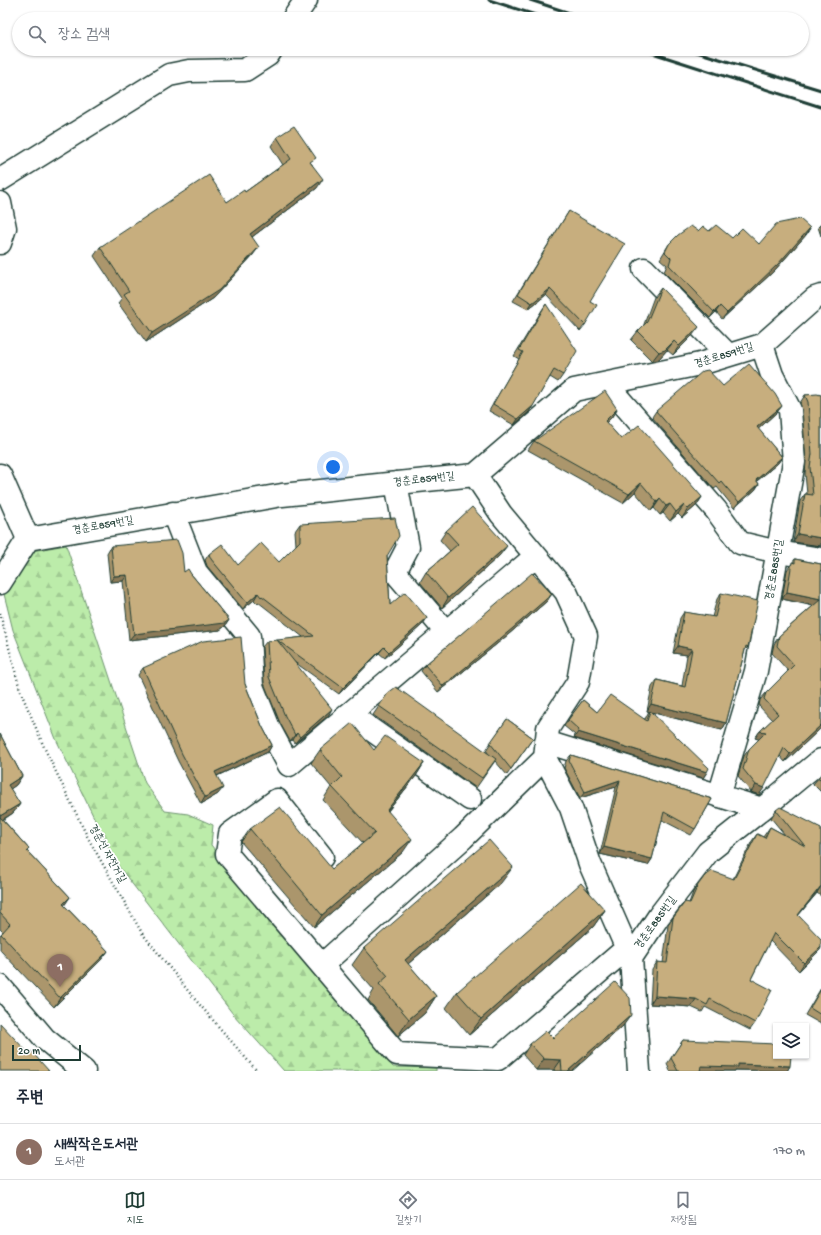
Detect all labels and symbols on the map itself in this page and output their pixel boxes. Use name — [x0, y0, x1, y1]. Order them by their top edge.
street label: 경춘로859번길 — [693, 340, 755, 371]
your location — [323, 457, 343, 477]
street label: 경춘로859번길 — [393, 470, 455, 489]
street label: 경춘로859번길 — [71, 514, 135, 537]
street label: 경춘로885번길 — [763, 538, 786, 602]
street label: 경춘선 자전거길 — [86, 822, 129, 885]
street label: 경춘로885번길 — [632, 894, 679, 952]
pin: 1 — [47, 954, 73, 987]
scale bar — [12, 1043, 81, 1062]

